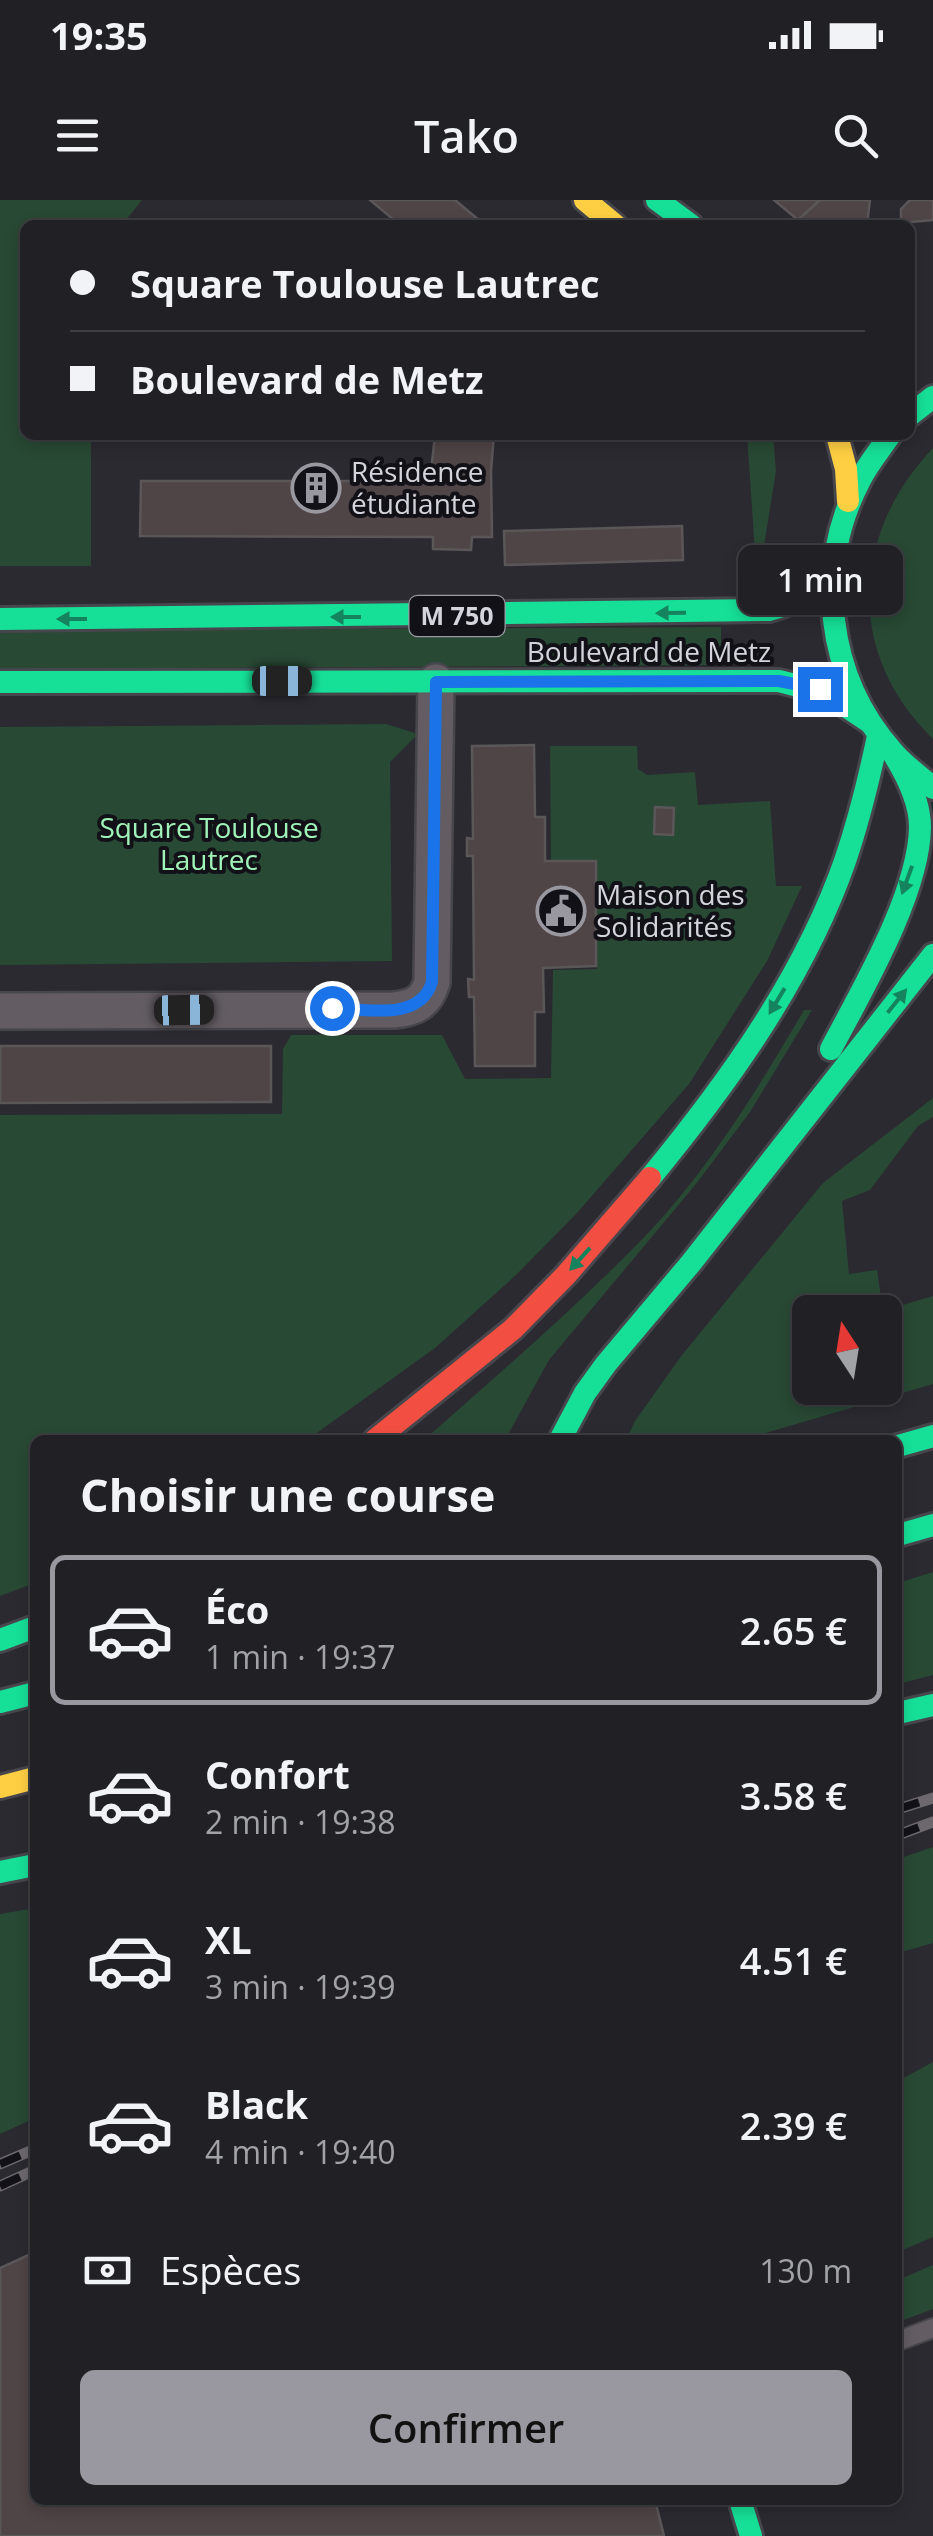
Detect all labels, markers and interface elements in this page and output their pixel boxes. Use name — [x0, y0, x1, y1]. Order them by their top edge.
text: 19:35 — [50, 9, 148, 61]
text: Tako — [414, 105, 519, 166]
icon: menu — [50, 108, 105, 163]
icon: search — [828, 108, 883, 163]
text: Square Toulouse Lautrec — [130, 257, 599, 309]
text: Boulevard de Metz — [130, 353, 484, 405]
place label: Résidence étudiante — [351, 452, 484, 522]
building icon: Résidence étudiante — [290, 462, 342, 514]
callout: 1 min — [738, 544, 902, 614]
text: 1 min — [777, 558, 864, 601]
road number: M 750 — [410, 596, 504, 636]
one-way arrow — [655, 605, 687, 621]
one-way arrow — [330, 609, 362, 625]
one-way arrow — [56, 611, 88, 627]
street label: Boulevard de Metz — [527, 632, 771, 670]
car — [252, 666, 312, 696]
route end — [798, 667, 843, 712]
park label: Square Toulouse Lautrec — [99, 808, 319, 878]
one-way arrow — [899, 865, 914, 895]
place label: Maison des Solidarités — [596, 875, 745, 945]
public building icon: Maison des Solidarités — [535, 885, 587, 937]
route start — [310, 986, 355, 1031]
one-way arrow — [769, 987, 786, 1015]
one-way arrow — [886, 988, 907, 1014]
car — [154, 994, 214, 1026]
one-way arrow — [569, 1247, 592, 1271]
north arrow — [792, 1295, 902, 1405]
map controls — [792, 1295, 902, 1405]
text: Choisir une course — [80, 1464, 495, 1525]
text: Éco — [205, 1583, 269, 1635]
icon: car — [85, 1585, 175, 1675]
text: 2.65 € — [740, 1604, 847, 1656]
text: 1 min · 19:37 — [205, 1635, 396, 1678]
text: Confort — [205, 1748, 350, 1800]
icon: car — [85, 1750, 175, 1840]
text: 3.58 € — [740, 1769, 847, 1821]
text: 2 min · 19:38 — [205, 1800, 396, 1843]
text: XL — [205, 1913, 252, 1965]
icon: car — [85, 1915, 175, 2005]
text: 4.51 € — [740, 1934, 847, 1986]
text: 3 min · 19:39 — [205, 1965, 396, 2008]
text: Black — [205, 2078, 308, 2130]
icon: car — [85, 2080, 175, 2170]
text: 2.39 € — [740, 2099, 847, 2151]
text: 4 min · 19:40 — [205, 2130, 396, 2173]
icon: cash — [80, 2243, 135, 2298]
text: Espèces — [160, 2244, 301, 2296]
text: 130 m — [759, 2249, 852, 2292]
button: Confirmer — [80, 2370, 852, 2485]

